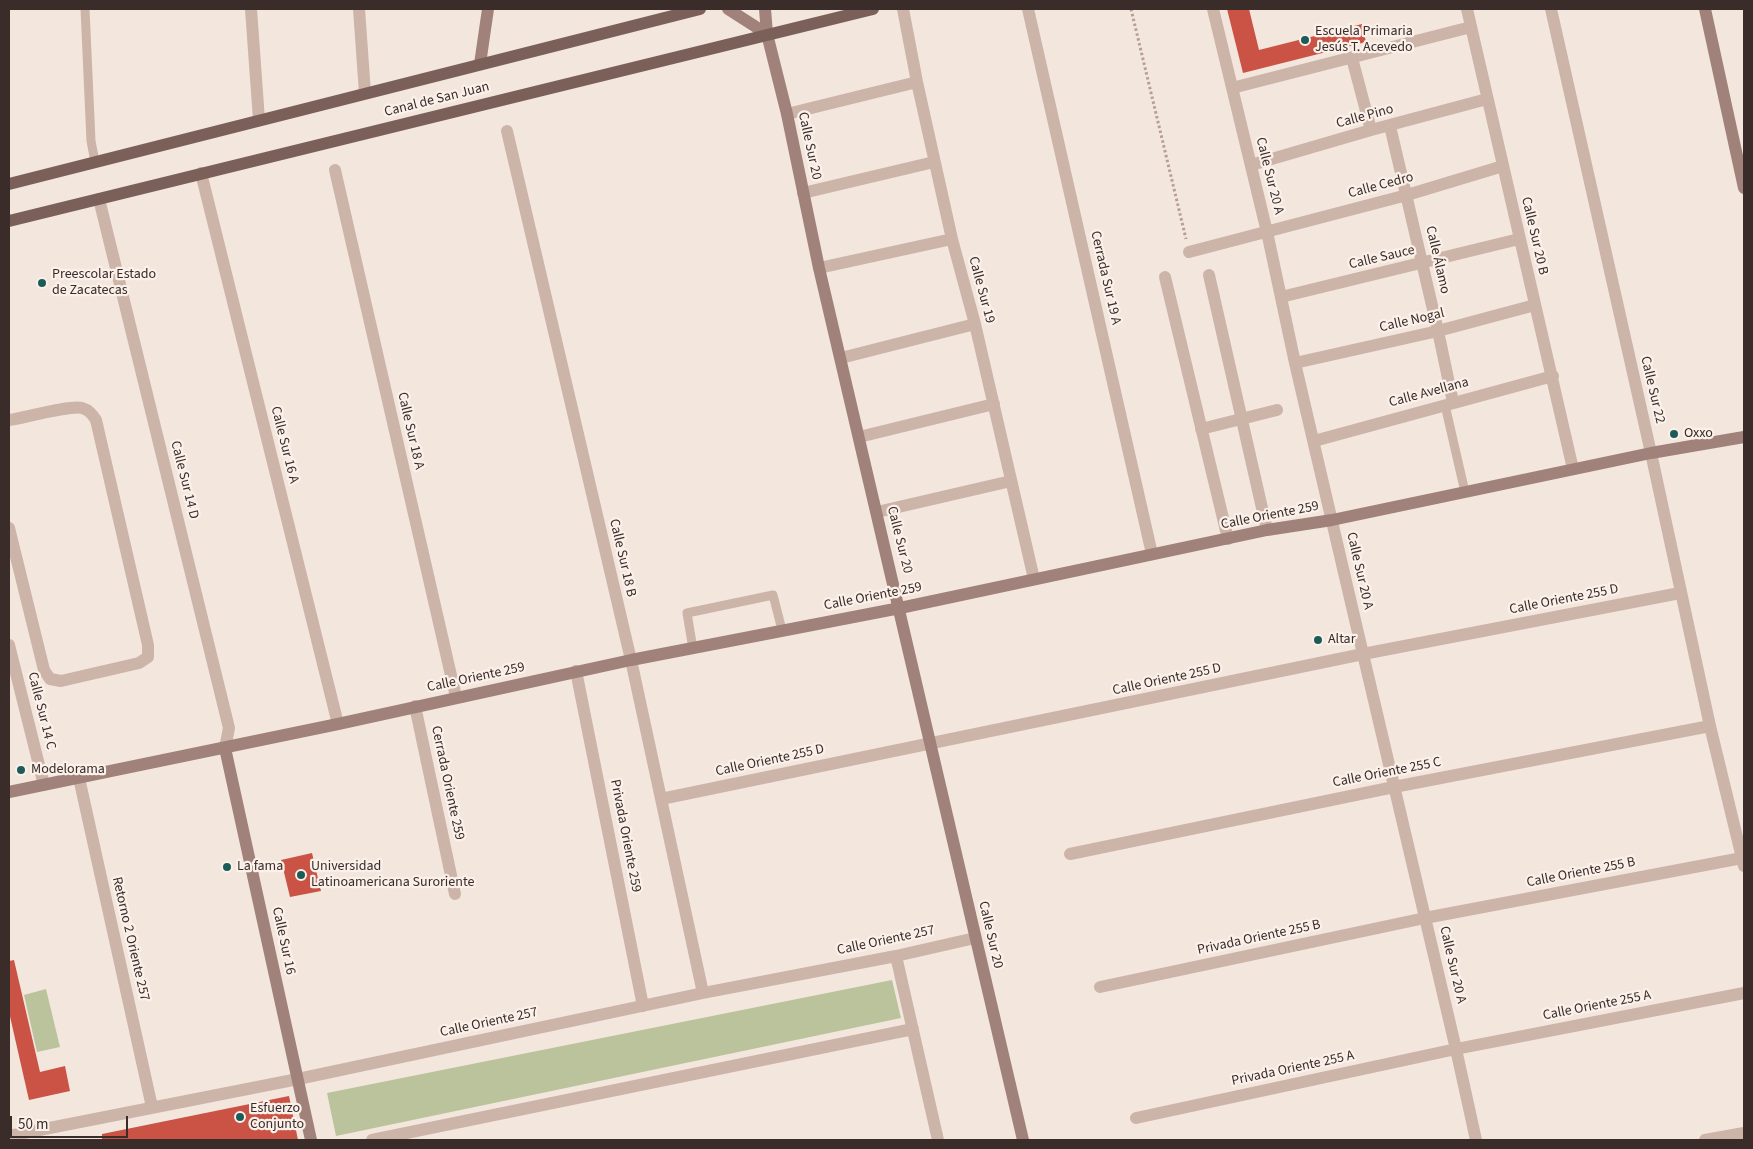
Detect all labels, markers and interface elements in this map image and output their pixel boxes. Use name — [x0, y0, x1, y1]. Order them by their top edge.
place label: Escuela Primaria Jesús T. Acevedo — [1315, 24, 1413, 56]
marker: Escuela Primaria Jesús T. Acevedo — [1299, 34, 1311, 46]
street label: Canal de San Juan — [383, 79, 491, 121]
street label: Calle Pino — [1335, 101, 1395, 133]
street label: Calle Sur 20 — [794, 111, 824, 181]
street label: Calle Sur 20 A — [1251, 136, 1287, 216]
street label: Calle Cedro — [1346, 169, 1416, 203]
street label: Calle Sur 20 B — [1517, 195, 1551, 277]
street label: Calle Álamo — [1421, 224, 1453, 296]
street label: Cerrada Sur 19 A — [1086, 229, 1124, 327]
street label: Calle Sauce — [1347, 242, 1417, 274]
street label: Calle Sur 19 — [964, 255, 998, 325]
place label: Preescolar Estado de Zacatecas — [52, 267, 156, 300]
marker: Preescolar Estado de Zacatecas — [36, 277, 48, 289]
street label: Calle Nogal — [1378, 305, 1446, 337]
street label: Calle Sur 22 — [1636, 355, 1668, 425]
street label: Calle Avellana — [1387, 374, 1471, 412]
street label: Calle Sur 18 A — [393, 391, 427, 471]
street label: Calle Sur 16 A — [266, 405, 302, 485]
place label: Oxxo — [1684, 426, 1713, 442]
marker: Oxxo — [1668, 428, 1680, 440]
street label: Calle Sur 14 D — [166, 439, 202, 521]
street label: Calle Oriente 259 — [1220, 498, 1320, 534]
street label: Calle Sur 20 — [883, 505, 915, 575]
street label: Calle Sur 18 B — [605, 517, 639, 599]
street label: Calle Sur 20 A — [1342, 531, 1376, 611]
street label: Calle Oriente 259 — [823, 579, 923, 615]
street label: Calle Oriente 255 D — [1508, 581, 1620, 619]
place label: Altar — [1328, 632, 1356, 648]
marker: Altar — [1312, 634, 1324, 646]
street label: Calle Oriente 259 — [426, 659, 526, 697]
street label: Calle Oriente 255 D — [1111, 660, 1223, 700]
street label: Calle Sur 14 C — [23, 670, 59, 752]
street label: Cerrada Oriente 259 — [427, 724, 467, 842]
street label: Calle Oriente 255 D — [714, 741, 826, 781]
street label: Calle Oriente 255 C — [1331, 754, 1443, 792]
place label: Modelorama — [31, 762, 105, 778]
marker: Modelorama — [15, 764, 27, 776]
street label: Privada Oriente 259 — [606, 778, 644, 894]
street label: Calle Oriente 255 B — [1525, 854, 1637, 892]
place label: La fama — [237, 859, 283, 875]
place label: Universidad Latinoamericana Suroriente — [311, 859, 474, 892]
marker: La fama — [221, 861, 233, 873]
marker: Universidad Latinoamericana Suroriente — [295, 869, 307, 881]
street label: Retorno 2 Oriente 257 — [108, 875, 152, 1003]
street label: Calle Sur 20 — [974, 900, 1006, 970]
street label: Calle Sur 16 — [268, 906, 298, 976]
street label: Privada Oriente 255 B — [1196, 917, 1322, 959]
street label: Calle Oriente 257 — [836, 922, 936, 960]
street label: Calle Sur 20 A — [1435, 925, 1469, 1005]
street label: Calle Oriente 255 A — [1542, 987, 1652, 1025]
street label: Calle Oriente 257 — [439, 1004, 539, 1042]
street label: Privada Oriente 255 A — [1230, 1048, 1356, 1090]
place label: Esfuerzo Conjunto — [250, 1101, 304, 1134]
scale bar — [12, 1106, 130, 1138]
marker: Esfuerzo Conjunto — [234, 1111, 246, 1123]
text: 50 m — [18, 1114, 48, 1135]

